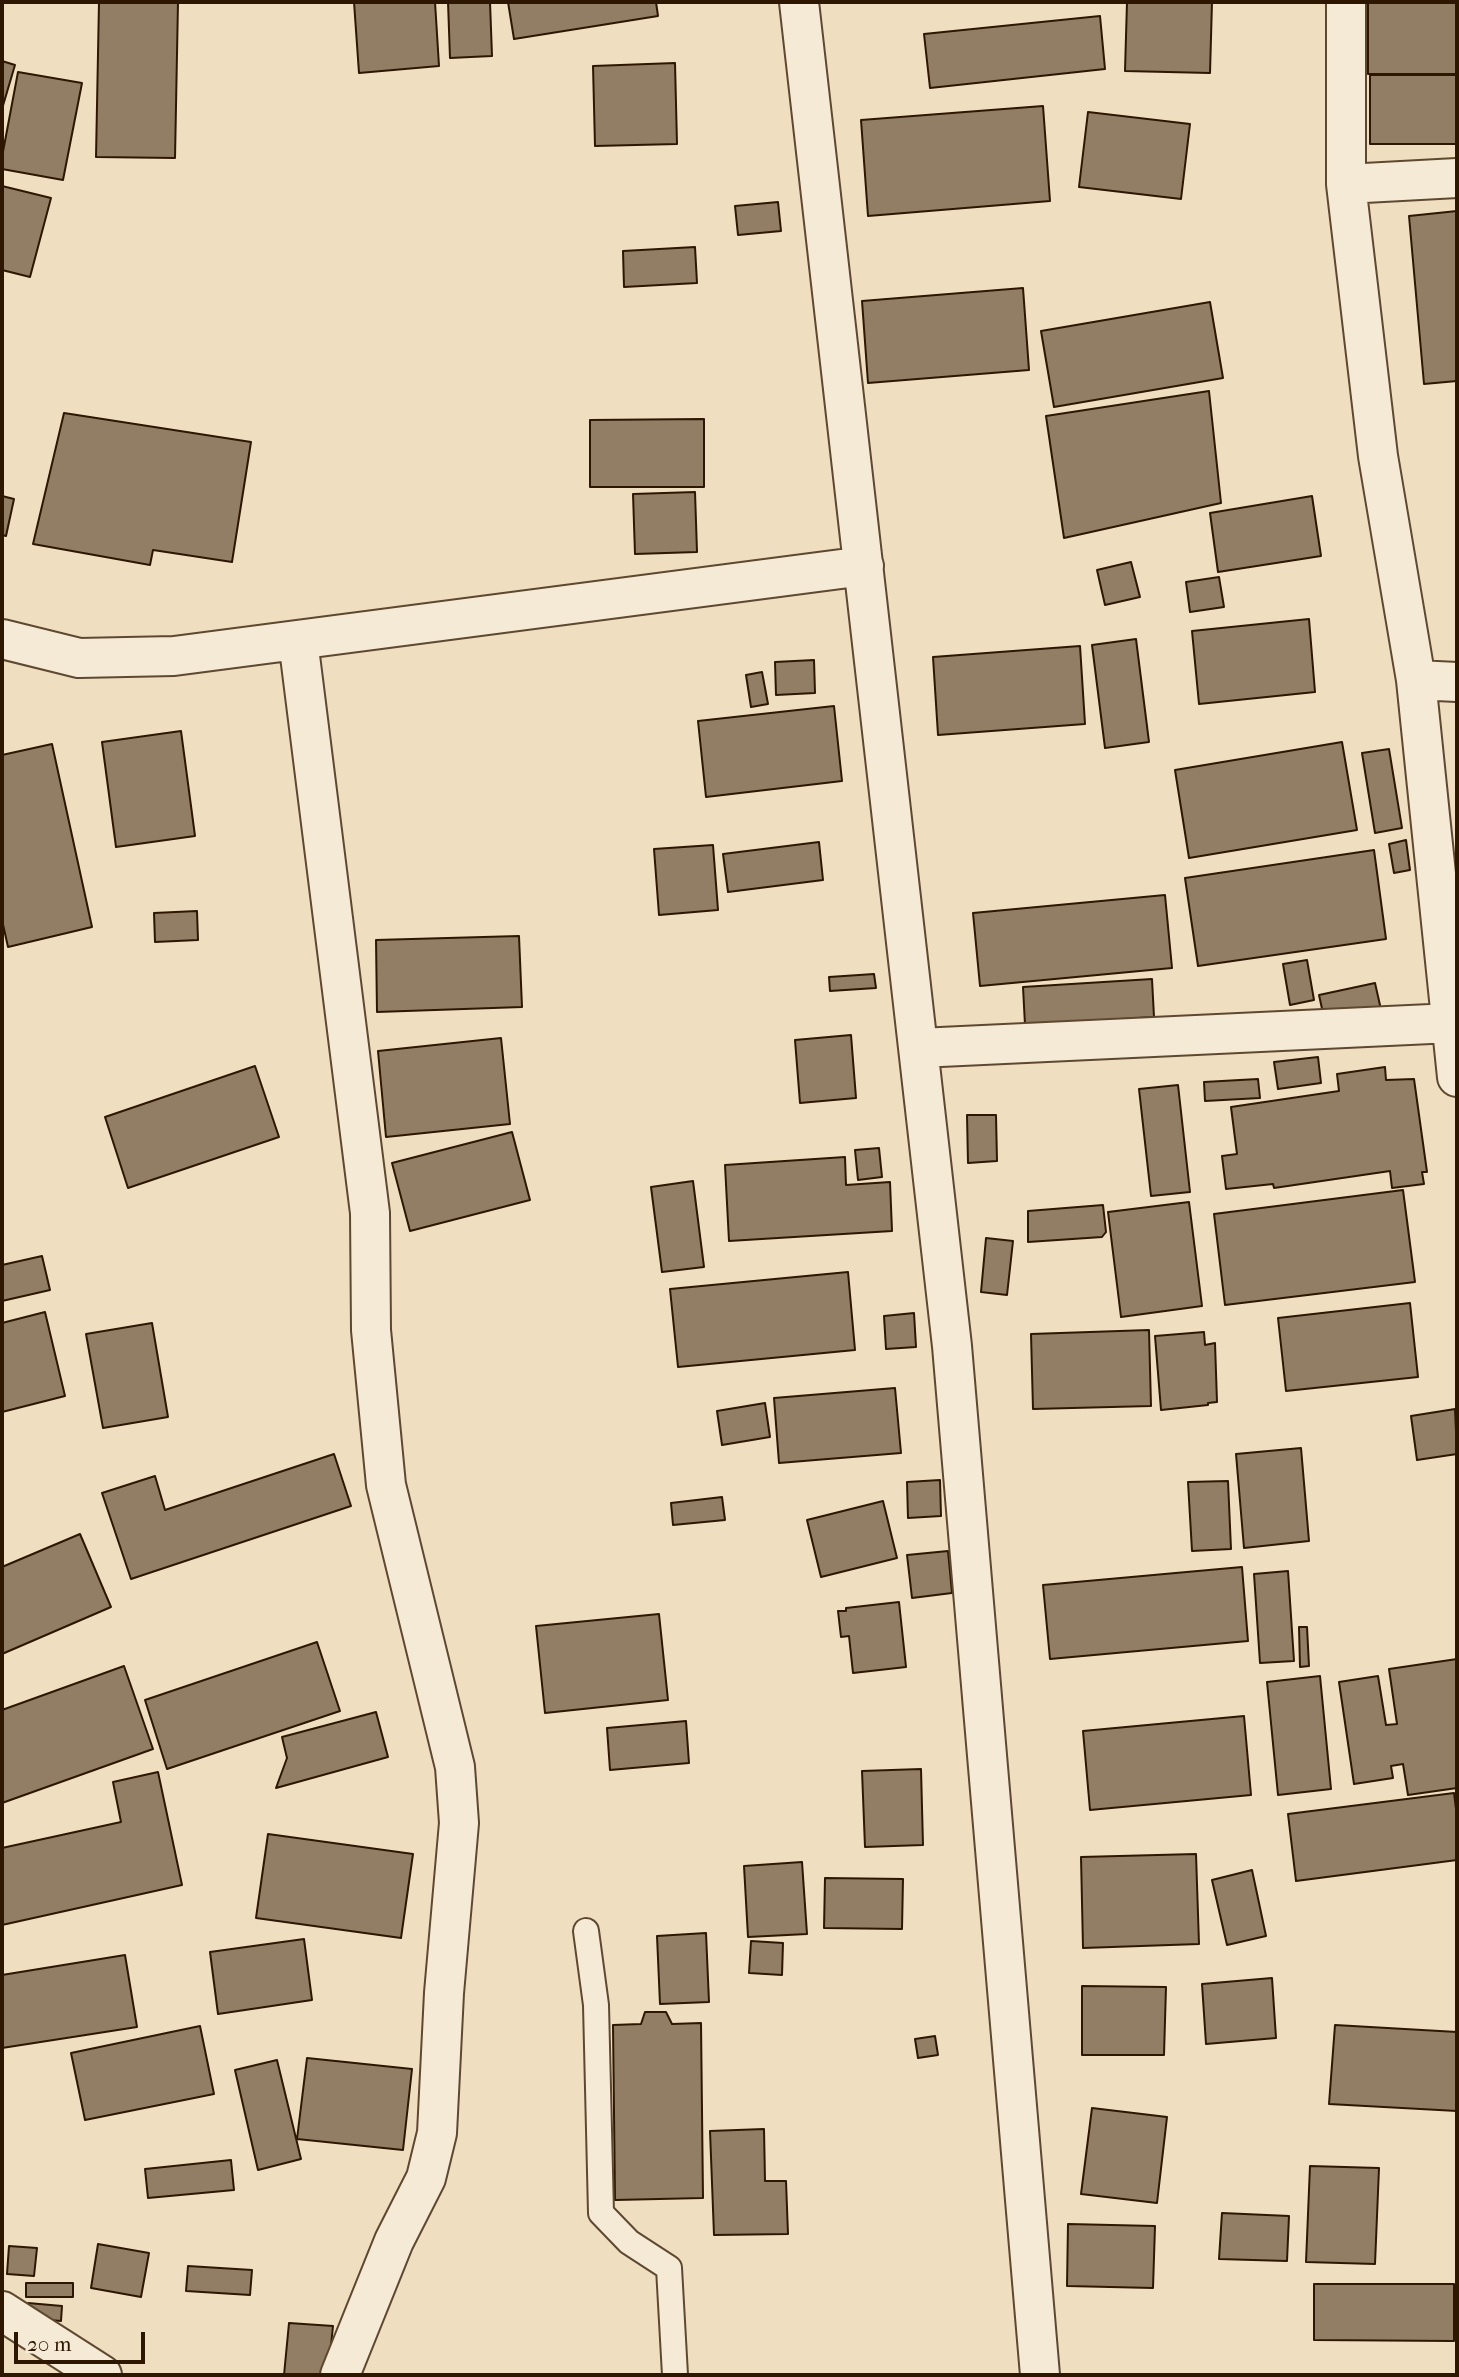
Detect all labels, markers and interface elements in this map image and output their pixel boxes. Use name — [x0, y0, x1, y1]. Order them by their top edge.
scale bar — [18, 2318, 149, 2362]
text: 20 m — [27, 2332, 71, 2356]

